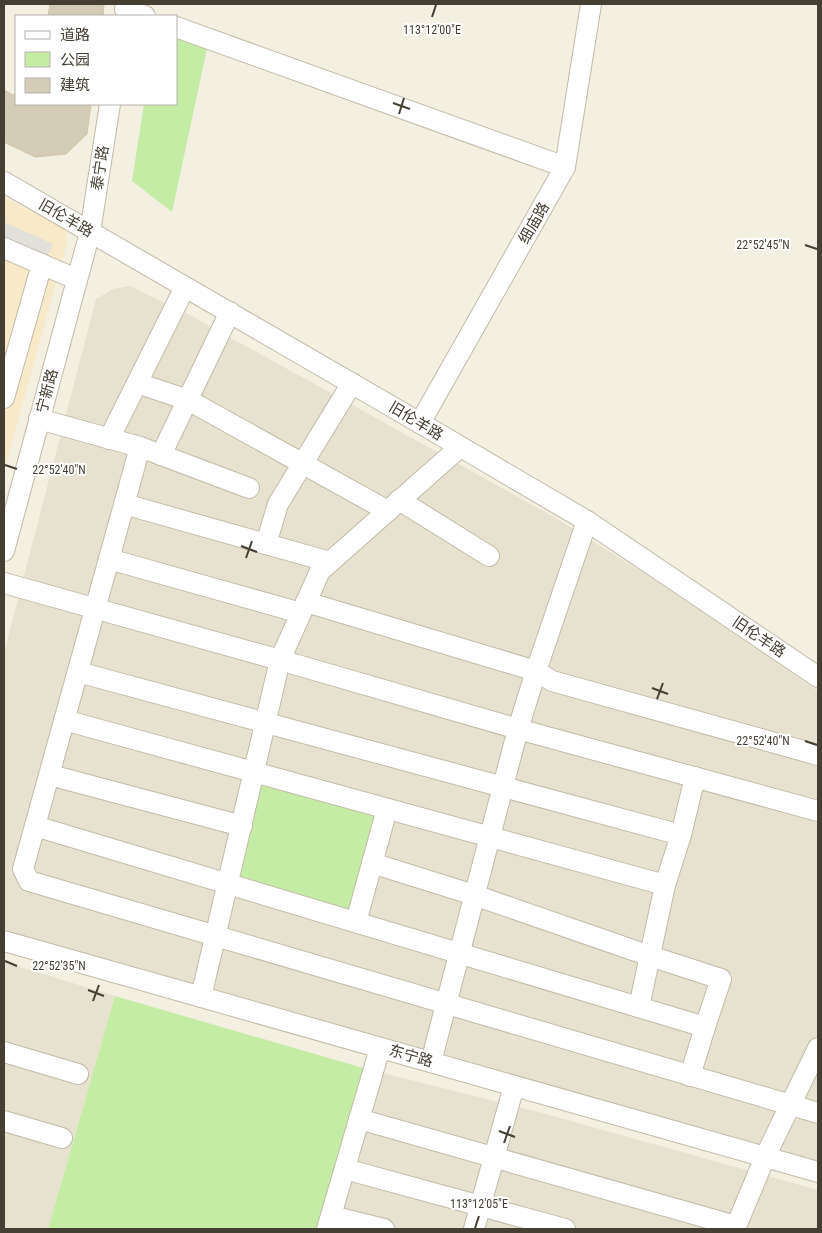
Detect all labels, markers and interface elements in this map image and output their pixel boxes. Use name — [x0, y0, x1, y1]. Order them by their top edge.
legend — [15, 15, 178, 105]
text: 113°12'00"E — [403, 23, 461, 37]
text: 道路 — [60, 26, 90, 44]
text: 公园 — [60, 51, 90, 69]
text: 建筑 — [60, 76, 90, 94]
street label: 泰宁路 — [88, 144, 112, 192]
street label: 旧伦羊路 — [36, 195, 96, 241]
street label: 细庙路 — [515, 199, 553, 247]
text: 22°52'45"N — [736, 238, 790, 252]
street label: 宁新路 — [32, 367, 62, 415]
street label: 旧伦羊路 — [386, 398, 446, 444]
text: 22°52'40"N — [32, 463, 86, 477]
street label: 旧伦羊路 — [729, 613, 789, 661]
text: 22°52'40"N — [736, 734, 790, 748]
text: 22°52'35"N — [32, 959, 86, 973]
street label: 东宁路 — [387, 1041, 435, 1071]
text: 113°12'05"E — [450, 1197, 508, 1211]

